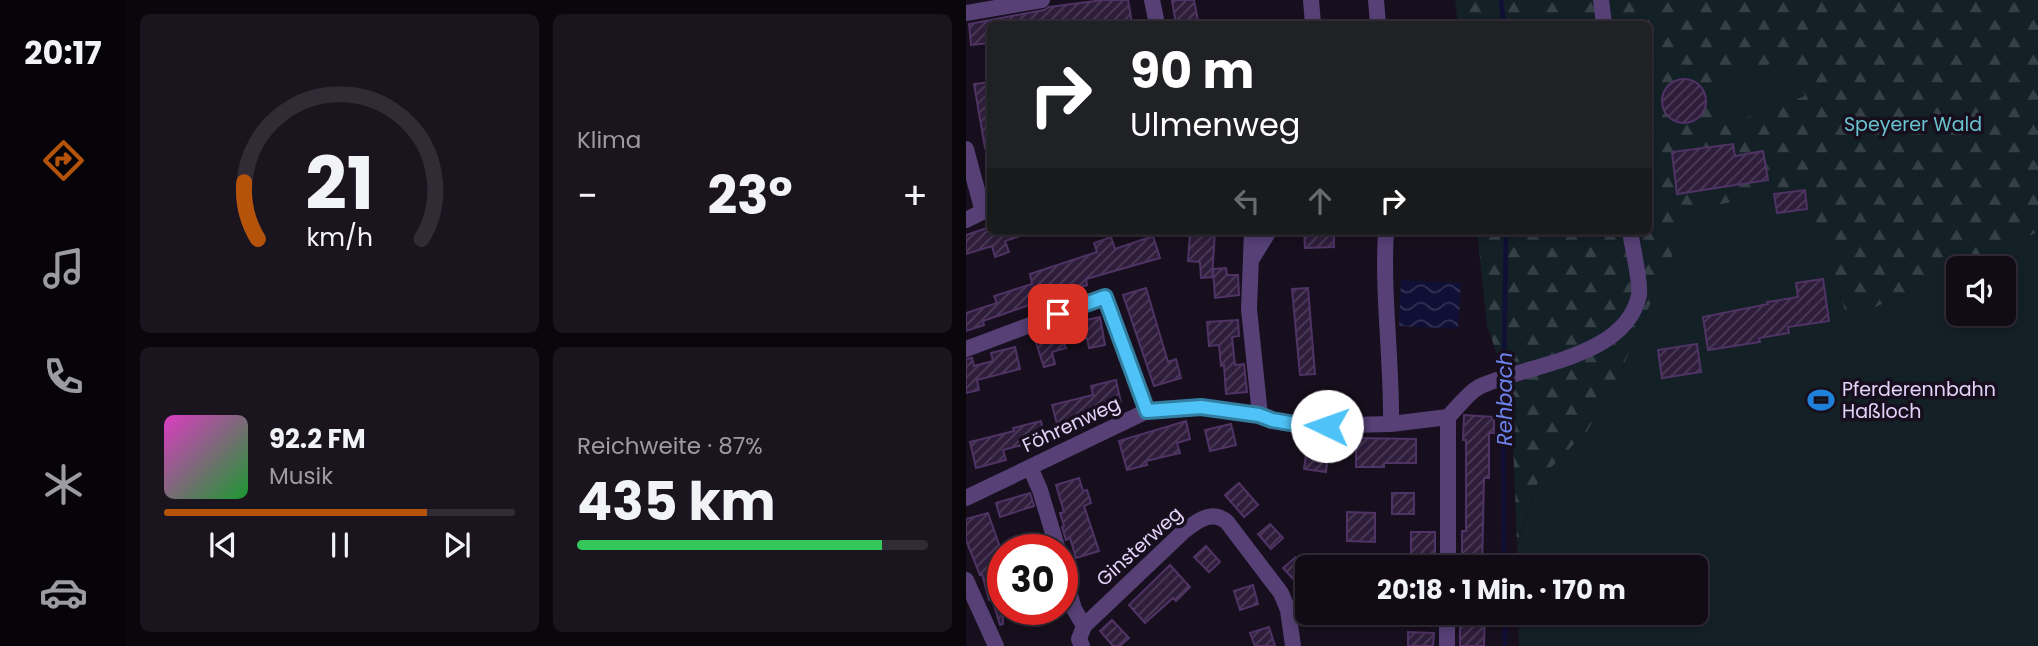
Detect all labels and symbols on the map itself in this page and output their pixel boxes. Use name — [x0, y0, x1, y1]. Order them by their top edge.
park label: Speyerer Wald — [1844, 111, 1982, 138]
pin — [1028, 284, 1088, 344]
water label: Rehbach — [1490, 352, 1519, 446]
place label: Pferderennbahn Haßloch — [1842, 376, 1996, 425]
sports icon: Pferderennbahn Haßloch — [1806, 385, 1836, 415]
position arrow — [1290, 389, 1364, 463]
street label: Föhrenweg — [1018, 390, 1125, 459]
street label: Ginsterweg — [1090, 500, 1188, 592]
speed limit sign: 30 — [987, 534, 1078, 625]

